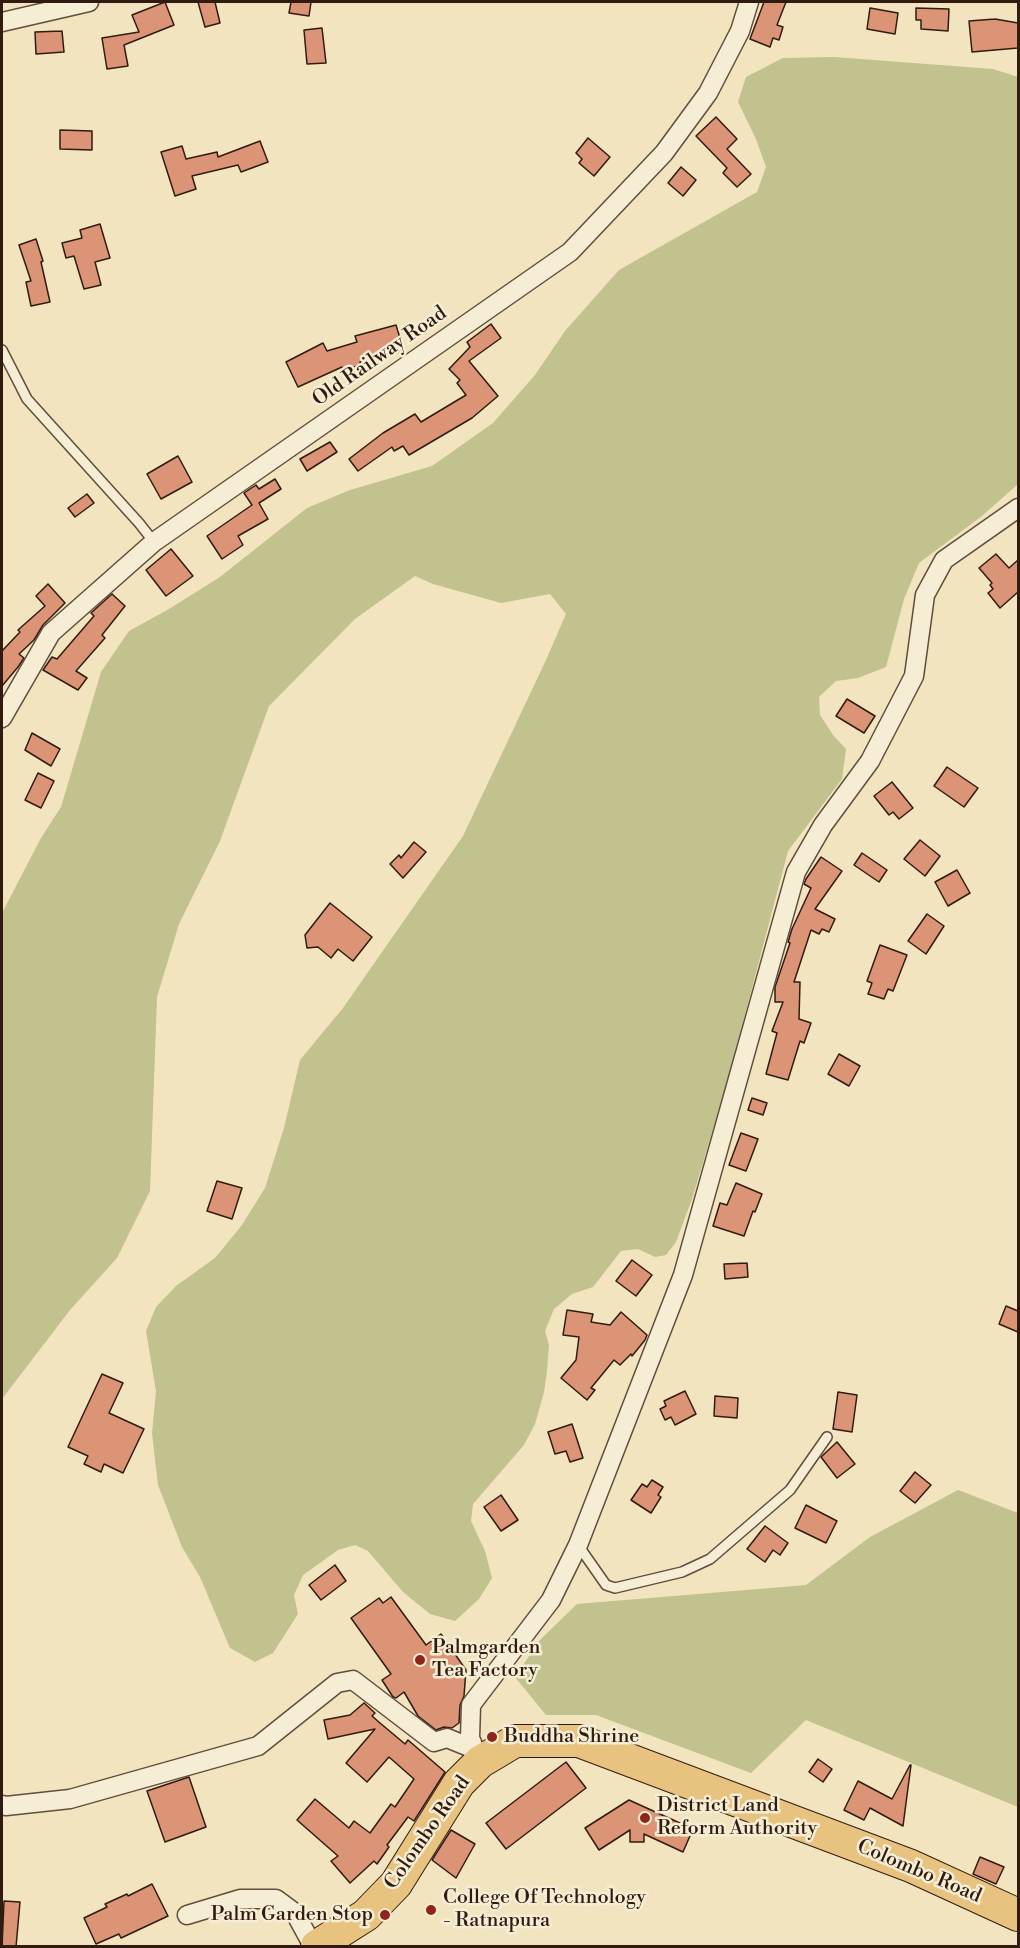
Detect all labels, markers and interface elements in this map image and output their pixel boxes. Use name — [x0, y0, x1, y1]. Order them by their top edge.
street label: Old Railway Road — [308, 302, 452, 412]
place label: Palmgarden Tea Factory — [432, 1636, 541, 1683]
marker: Palmgarden Tea Factory — [413, 1653, 427, 1667]
place label: Buddha Shrine — [504, 1725, 639, 1749]
marker: Buddha Shrine — [485, 1730, 499, 1744]
street label: Colombo Road — [380, 1772, 476, 1894]
place label: District Land Reform Authority — [657, 1794, 817, 1841]
marker: District Land Reform Authority — [638, 1811, 652, 1825]
street label: Colombo Road — [853, 1835, 985, 1909]
place label: College Of Technology - Ratnapura — [443, 1886, 646, 1933]
place label: Palm Garden Stop — [211, 1903, 373, 1927]
marker: College Of Technology - Ratnapura — [424, 1903, 438, 1917]
marker: Palm Garden Stop — [378, 1908, 392, 1922]

